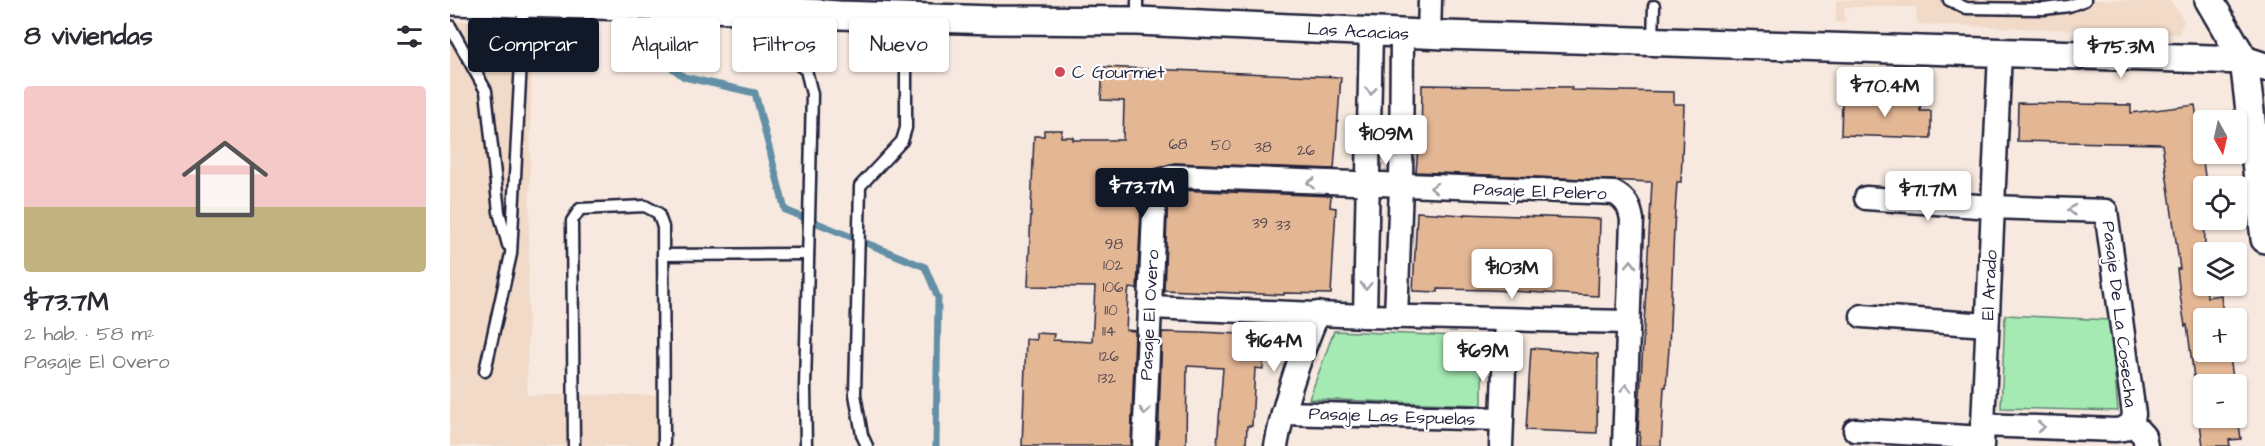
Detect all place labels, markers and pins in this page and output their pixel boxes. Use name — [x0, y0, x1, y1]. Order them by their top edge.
pin: $75.3M — [2072, 28, 2170, 79]
place label: C Gourmet — [1072, 60, 1165, 85]
marker: C Gourmet — [1053, 65, 1067, 79]
pin: $70.4M — [1836, 67, 1934, 118]
pin: $109M — [1344, 115, 1428, 166]
pin: $73.7M — [1093, 168, 1191, 219]
pin: $71.7M — [1879, 171, 1977, 222]
pin: $103M — [1470, 249, 1554, 300]
pin: $164M — [1232, 322, 1316, 373]
pin: $69M — [1447, 332, 1519, 383]

